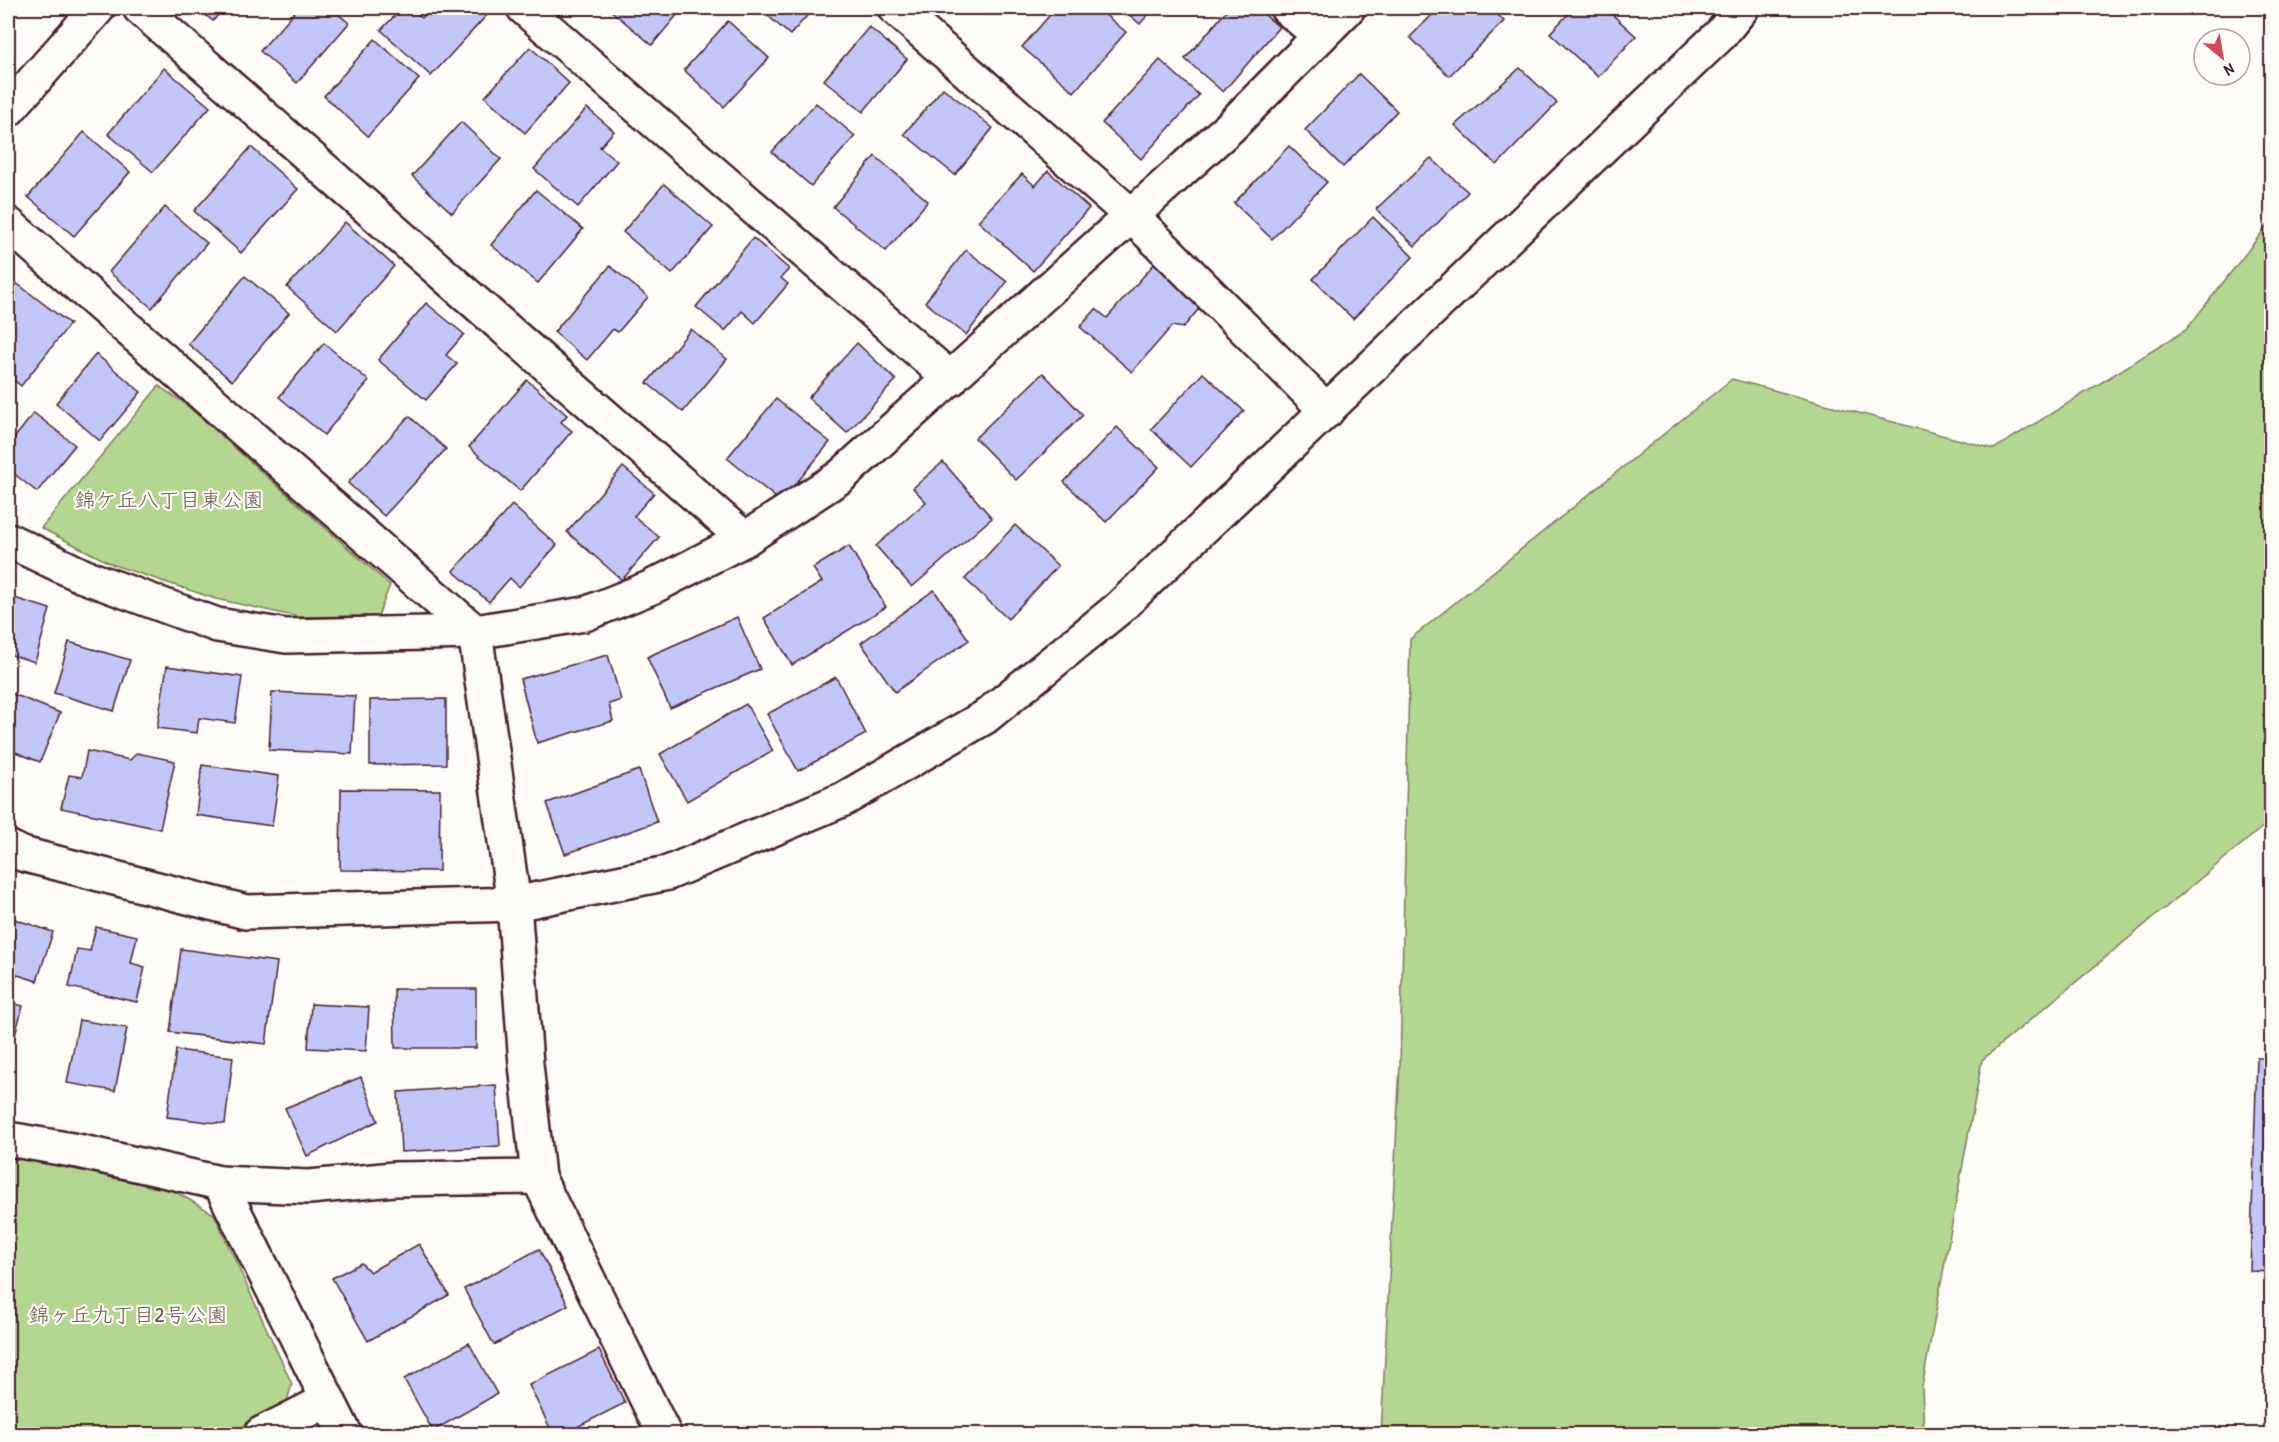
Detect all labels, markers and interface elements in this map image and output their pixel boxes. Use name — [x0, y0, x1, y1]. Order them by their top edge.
north arrow — [2192, 27, 2252, 87]
text: N — [2220, 58, 2239, 82]
park label: 錦ケ丘八丁目東公園 — [75, 485, 264, 514]
park label: 錦ヶ丘九丁目2号公園 — [29, 1300, 227, 1329]

